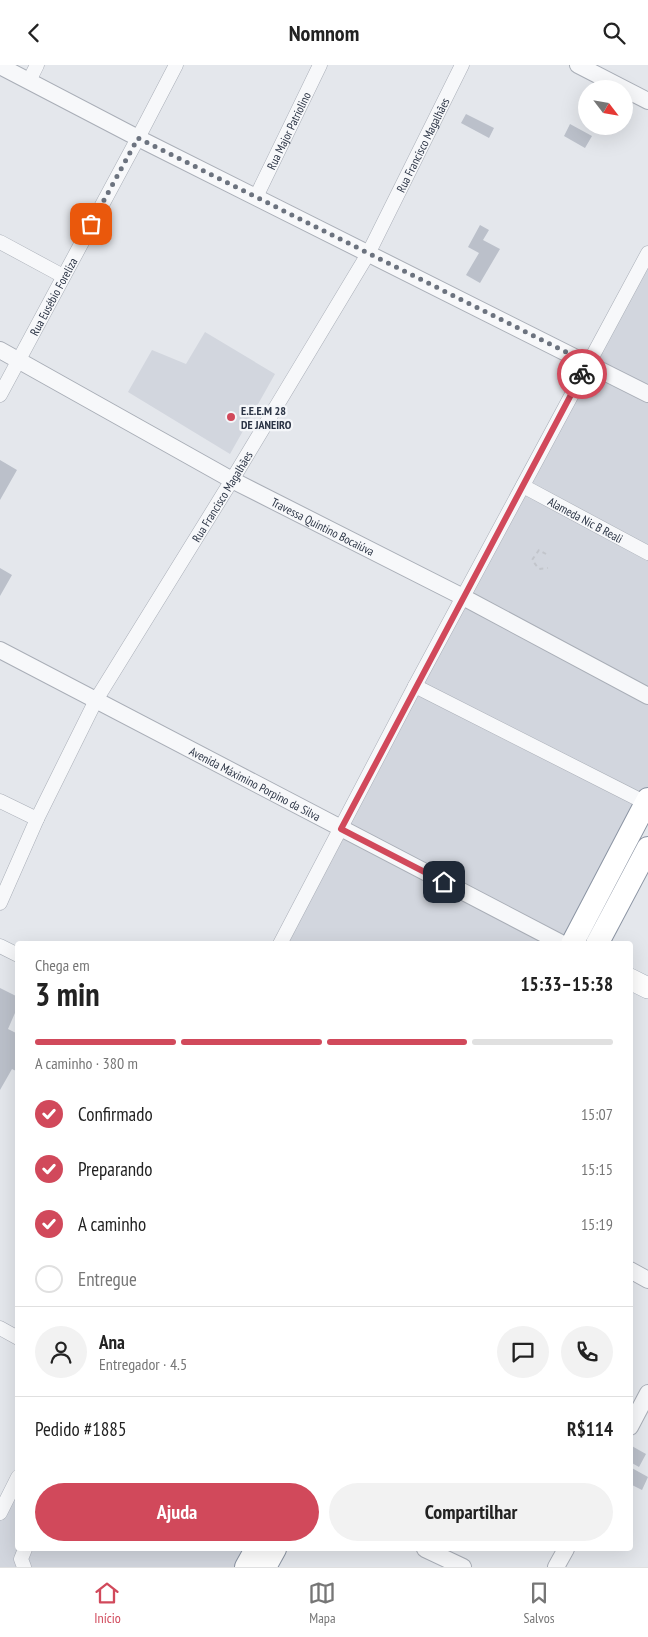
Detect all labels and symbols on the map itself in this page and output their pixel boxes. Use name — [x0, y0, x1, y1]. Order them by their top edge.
north arrow — [578, 80, 632, 135]
street label: Rua Major Patriolino — [263, 89, 313, 172]
street label: Rua Francisco Magalhães — [392, 95, 452, 195]
pin — [70, 203, 112, 245]
street label: Rua Eusébio Foreliza — [26, 255, 80, 338]
courier — [557, 349, 607, 399]
place label: E.E.E.M 28 DE JANEIRO — [241, 403, 292, 432]
marker: E.E.E.M 28 DE JANEIRO — [225, 411, 237, 423]
street label: Rua Francisco Magalhães — [188, 448, 255, 544]
street label: Alameda Nic B Reali — [545, 493, 626, 546]
street label: Travessa Quintino Bocaiúva — [269, 494, 377, 559]
street label: Avenida Máximino Porpino da Silva — [187, 743, 324, 824]
pin — [423, 861, 465, 903]

